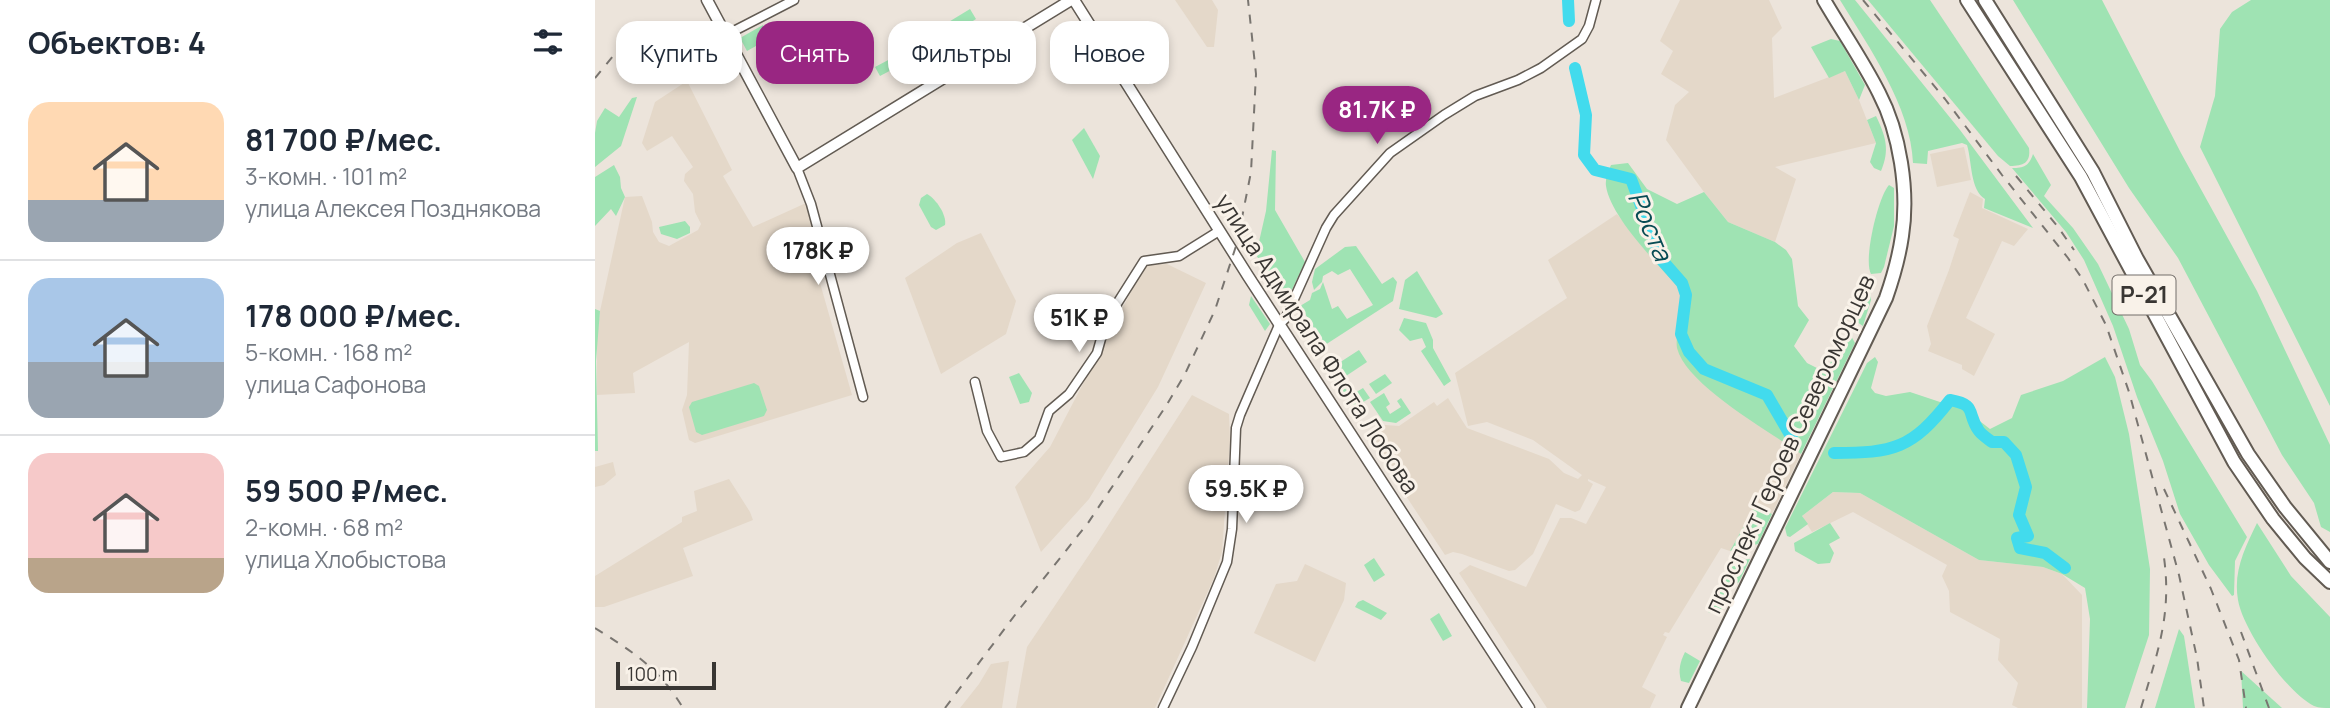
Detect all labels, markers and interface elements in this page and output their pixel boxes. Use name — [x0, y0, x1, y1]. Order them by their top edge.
chip: Купить — [616, 21, 742, 84]
chip: Снять — [756, 21, 874, 84]
chip: Фильтры — [888, 21, 1036, 84]
chip: Новое — [1050, 21, 1169, 84]
text: Объектов: 4 — [28, 22, 206, 63]
icon: filters — [529, 23, 567, 61]
pin: 81.7K ₽ — [1312, 86, 1442, 146]
text: 81.7K ₽ — [1338, 93, 1416, 125]
text: 81 700 ₽/мес. — [245, 119, 442, 160]
icon: home — [84, 130, 168, 214]
text: 3-комн. · 101 m² — [245, 160, 407, 192]
water label: Роста — [1620, 185, 1682, 267]
street label: улица Адмирала Флота Лобова — [1209, 187, 1428, 500]
text: улица Алексея Позднякова — [245, 192, 541, 224]
pin: 178K ₽ — [761, 228, 875, 287]
text: 178K ₽ — [782, 234, 854, 266]
street label: проспект Героев Североморцев — [1695, 268, 1882, 618]
road number: Р-21 — [2113, 276, 2175, 314]
pin: 51K ₽ — [1030, 294, 1128, 354]
text: 178 000 ₽/мес. — [245, 295, 462, 336]
text: 51K ₽ — [1050, 301, 1108, 333]
icon: home — [84, 306, 168, 390]
text: 5-комн. · 168 m² — [245, 336, 412, 368]
text: улица Сафонова — [245, 368, 426, 400]
pin: 59.5K ₽ — [1181, 466, 1311, 525]
text: 59 500 ₽/мес. — [245, 470, 448, 511]
text: 59.5K ₽ — [1205, 472, 1287, 504]
icon: home — [84, 481, 168, 565]
text: 2-комн. · 68 m² — [245, 511, 403, 543]
text: улица Хлобыстова — [245, 543, 446, 575]
scale bar — [616, 659, 716, 691]
text: 100 m — [627, 661, 678, 687]

